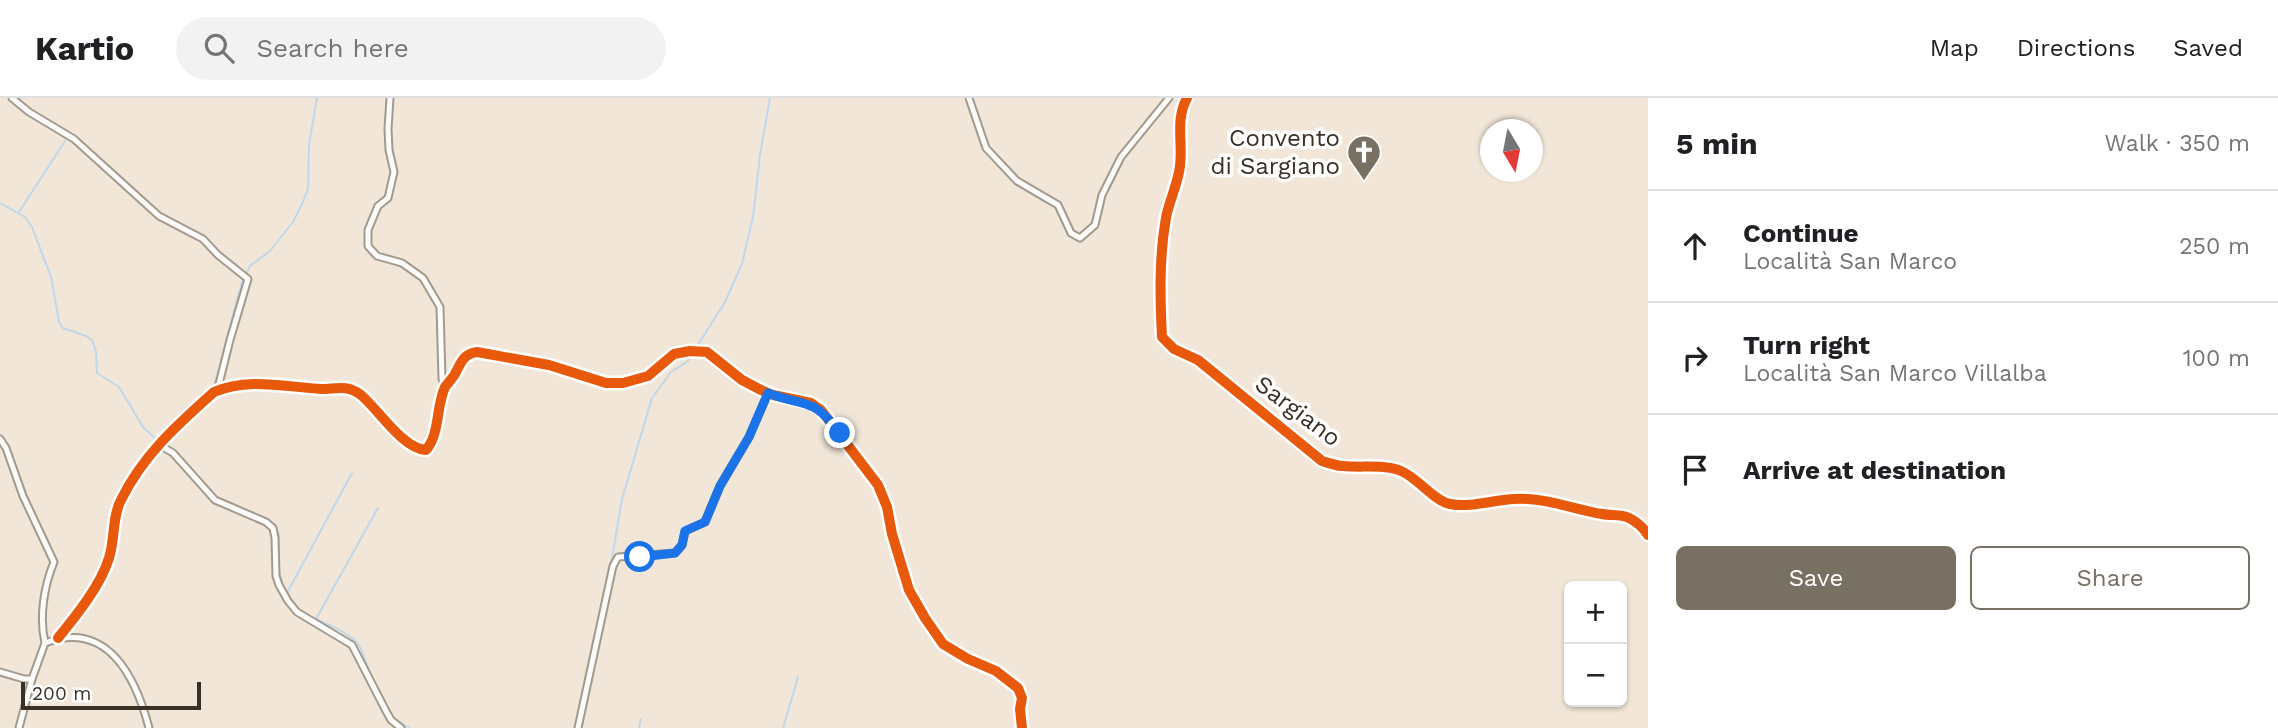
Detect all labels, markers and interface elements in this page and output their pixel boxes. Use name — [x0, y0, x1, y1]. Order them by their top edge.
search box — [176, 17, 666, 80]
text: Kartio — [35, 29, 134, 68]
icon: search — [200, 29, 238, 67]
text: Search here — [256, 33, 409, 63]
text: Map — [1930, 34, 1979, 62]
text: Directions — [2017, 34, 2135, 62]
text: Saved — [2173, 34, 2243, 62]
north arrow — [1480, 119, 1543, 182]
place label: Convento di Sargiano — [1210, 124, 1340, 180]
text: 5 min — [1676, 126, 1758, 161]
text: Walk · 350 m — [2104, 130, 2250, 157]
church icon: Convento di Sargiano — [1345, 133, 1383, 182]
text: Continue — [1743, 218, 1859, 248]
icon: ahead — [1676, 227, 1714, 265]
text: 250 m — [2179, 233, 2250, 260]
text: Località San Marco — [1743, 248, 1957, 275]
text: Turn right — [1743, 330, 1870, 360]
icon: right — [1676, 339, 1714, 377]
text: 100 m — [2183, 345, 2250, 372]
text: Località San Marco Villalba — [1743, 360, 2047, 387]
street label: Sargiano — [1250, 370, 1346, 452]
route end — [824, 417, 855, 448]
icon: arrive — [1676, 451, 1714, 489]
text: Arrive at destination — [1743, 455, 2006, 485]
route start — [624, 541, 655, 572]
button: Save — [1676, 546, 1956, 610]
button: Share — [1970, 546, 2250, 610]
map controls — [1564, 581, 1627, 707]
button: + — [1564, 581, 1627, 644]
button: − — [1564, 644, 1627, 707]
scale bar — [21, 679, 201, 711]
text: 200 m — [32, 682, 91, 705]

